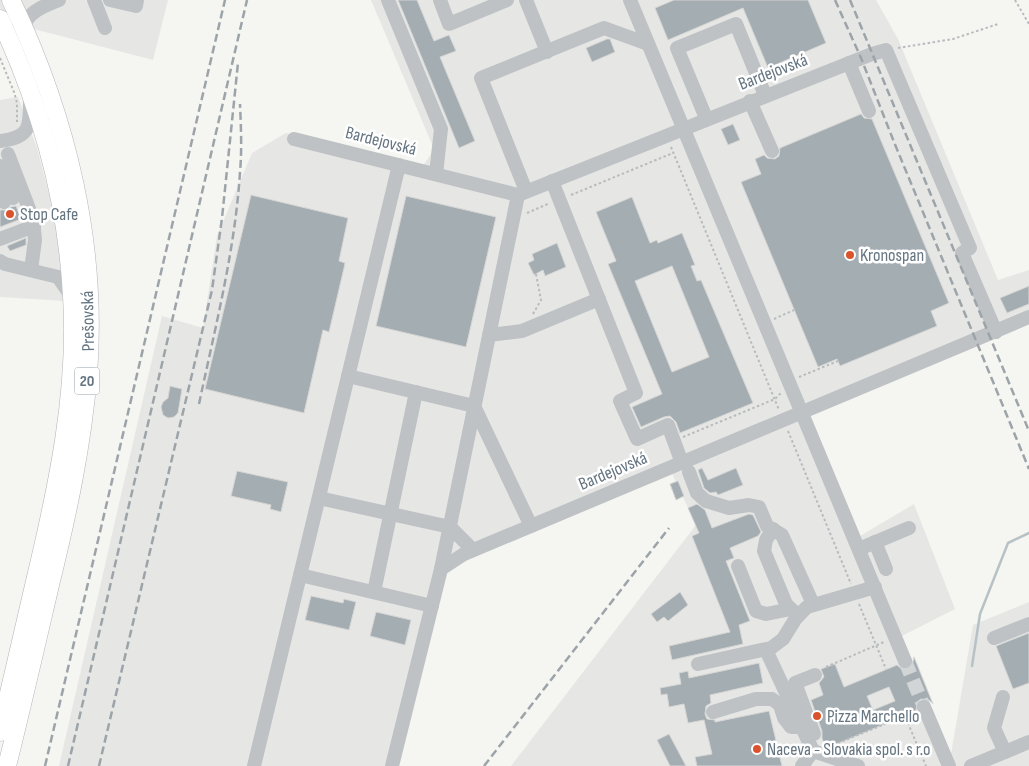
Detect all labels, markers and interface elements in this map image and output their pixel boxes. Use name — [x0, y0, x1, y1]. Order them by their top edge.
street label: Bardejovská — [735, 49, 811, 95]
street label: Bardejovská — [343, 122, 419, 160]
place label: Stop Cafe — [20, 204, 78, 225]
marker: Stop Cafe — [4, 208, 16, 220]
place label: Kronospan — [860, 245, 924, 266]
marker: Kronospan — [844, 249, 856, 261]
street label: Prešovská — [77, 290, 99, 352]
road number: 20 — [74, 368, 100, 394]
street label: Bardejovská — [576, 447, 650, 495]
place label: Pizza Marchello — [827, 706, 919, 727]
marker: Pizza Marchello — [811, 710, 823, 722]
place label: Naceva - Slovakia spol. s r.o — [767, 739, 931, 760]
marker: Naceva - Slovakia spol. s r.o — [751, 743, 763, 755]

